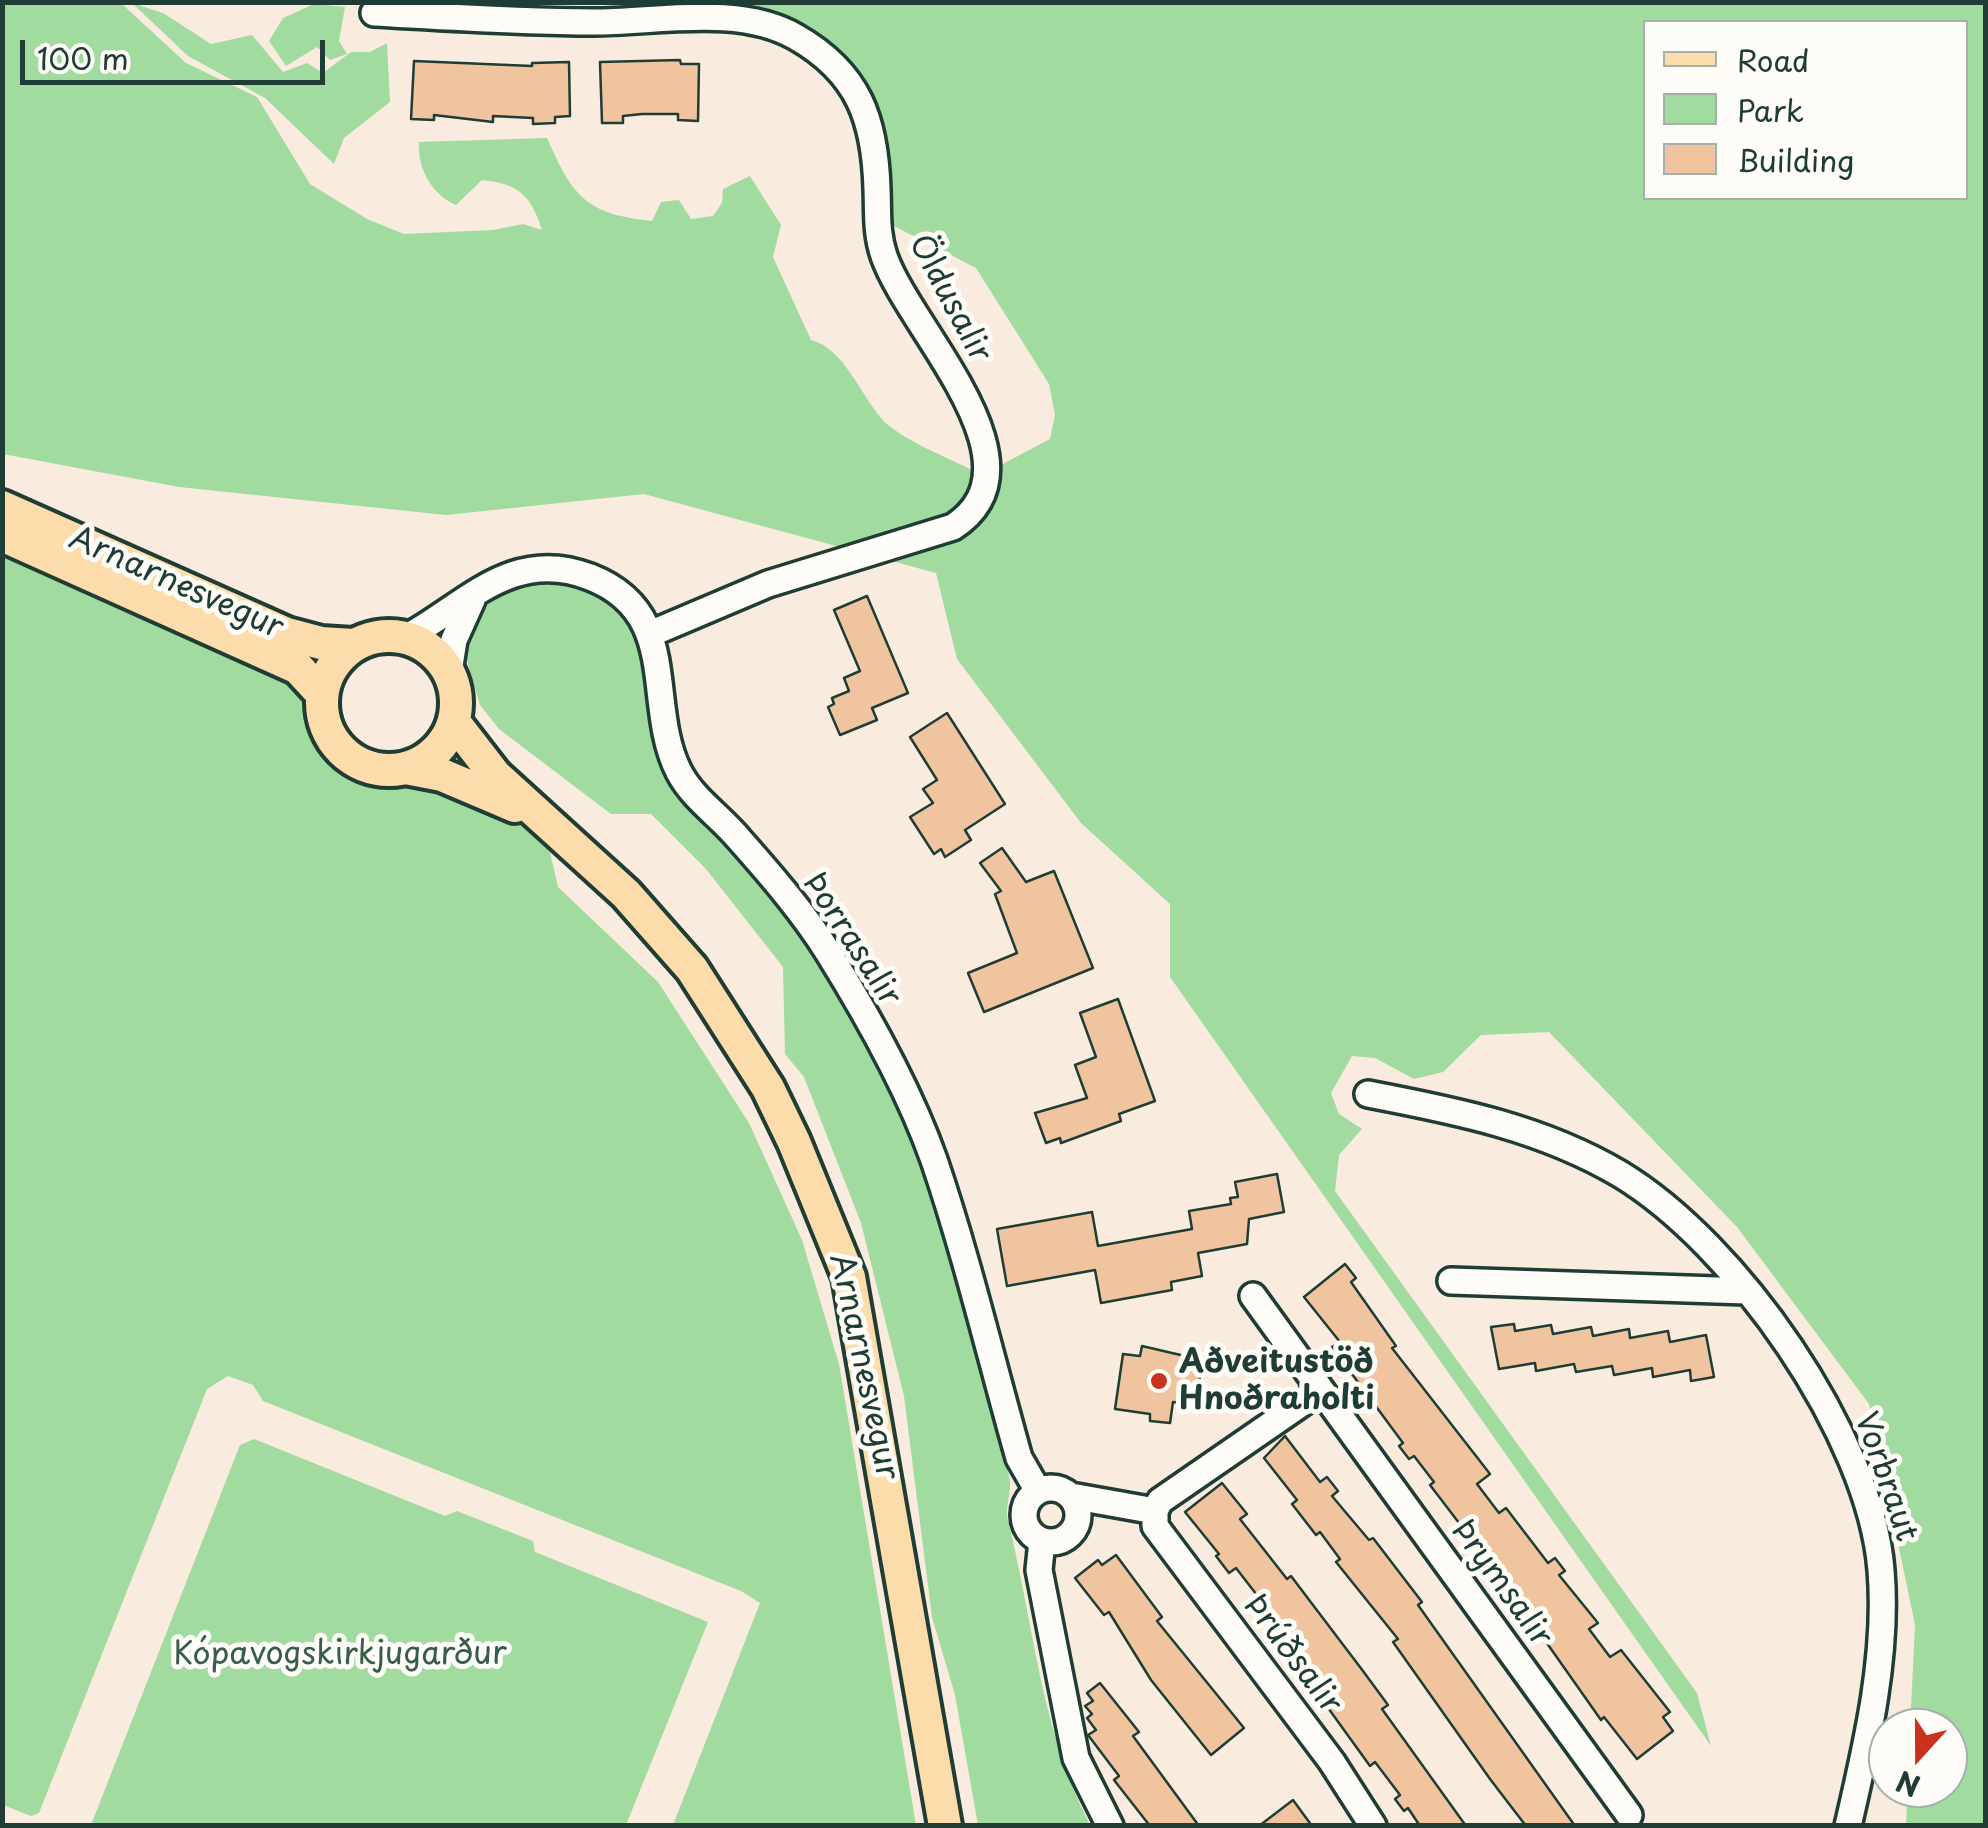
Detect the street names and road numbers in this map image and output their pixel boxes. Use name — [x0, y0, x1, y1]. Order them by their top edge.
street label: Öldusalir — [899, 229, 999, 369]
street label: Arnarnesvegur — [63, 520, 289, 648]
street label: Þorrasalir — [794, 866, 908, 1014]
street label: Arnarnesvegur — [820, 1250, 906, 1484]
street label: Vorbraut — [1845, 1407, 1925, 1547]
street label: Þrymsalir — [1442, 1513, 1560, 1655]
street label: Þrúðsalir — [1235, 1588, 1349, 1722]

